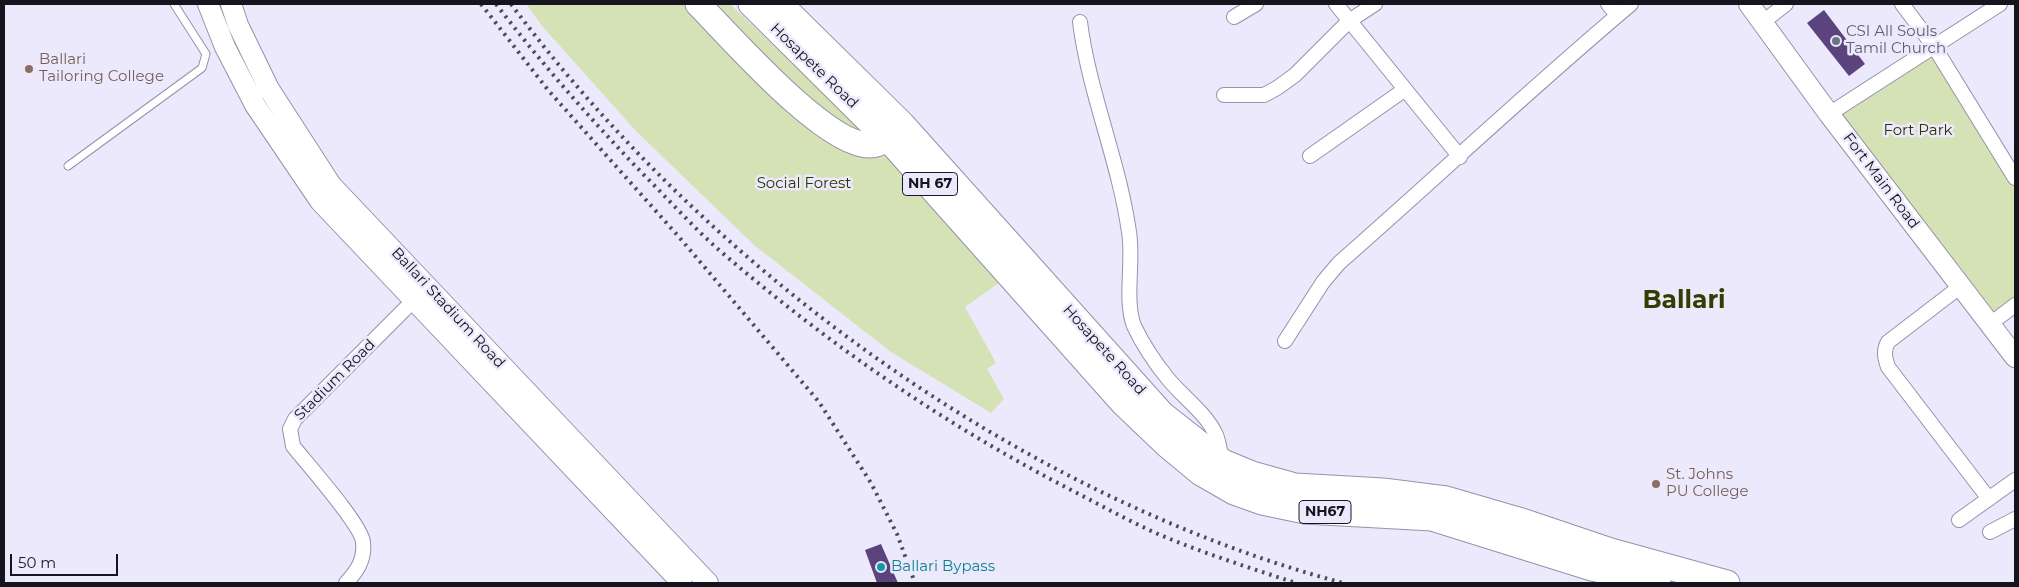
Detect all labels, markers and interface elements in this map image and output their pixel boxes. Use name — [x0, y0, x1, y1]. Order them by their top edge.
street label: Hosapete Road — [766, 20, 862, 112]
place label: CSI All Souls Tamil Church — [1846, 23, 1946, 58]
marker: CSI All Souls Tamil Church — [1830, 35, 1842, 47]
place label: Ballari Tailoring College — [39, 51, 164, 86]
marker: Ballari Tailoring College — [23, 63, 35, 75]
park label: Fort Park — [1883, 122, 1953, 140]
street label: Fort Main Road — [1839, 130, 1923, 232]
road number: NH 67 — [902, 172, 958, 195]
park label: Social Forest — [757, 175, 851, 193]
street label: Ballari Stadium Road — [387, 244, 509, 372]
district label: Ballari — [1642, 286, 1726, 316]
street label: Hosapete Road — [1059, 301, 1149, 399]
street label: Stadium Road — [291, 336, 379, 424]
place label: St. Johns PU College — [1666, 466, 1749, 501]
marker: St. Johns PU College — [1650, 478, 1662, 490]
road number: NH67 — [1299, 501, 1351, 524]
scale bar — [12, 544, 120, 576]
text: 50 m — [18, 553, 56, 572]
place label: Ballari Bypass — [891, 558, 995, 576]
marker: Ballari Bypass — [875, 561, 887, 573]

